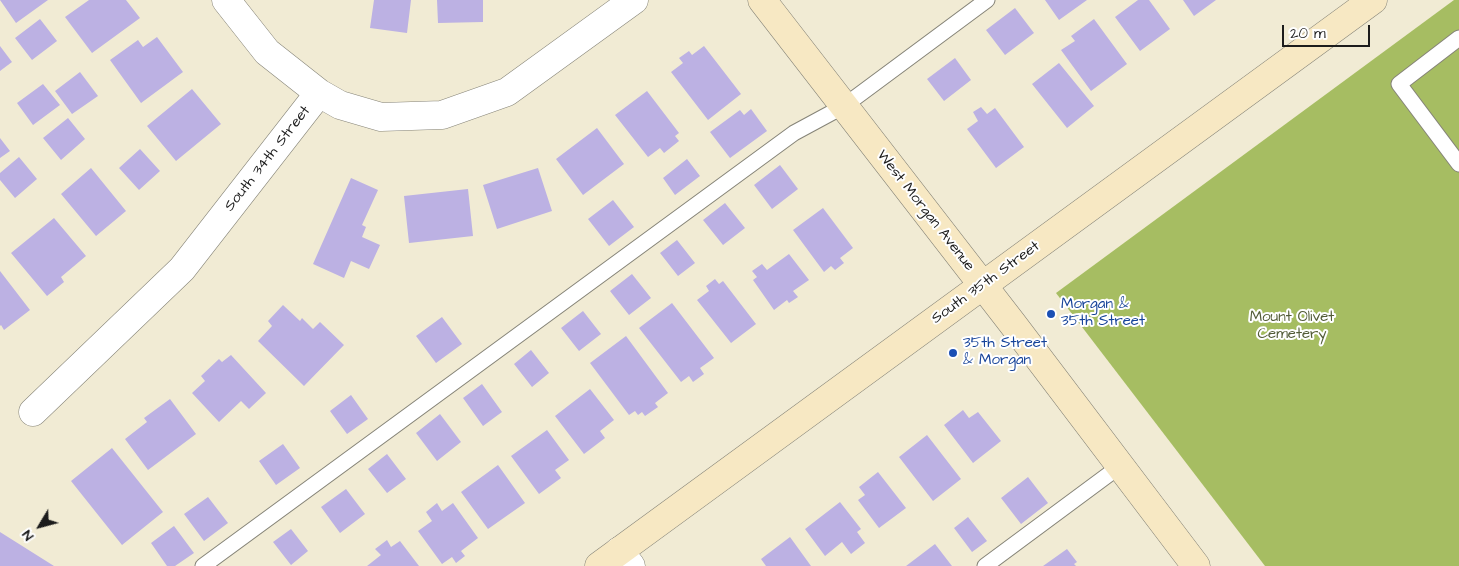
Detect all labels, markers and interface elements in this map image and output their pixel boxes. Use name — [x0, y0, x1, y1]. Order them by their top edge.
scale bar — [1284, 15, 1372, 47]
text: 20 m — [1290, 23, 1326, 44]
street label: South 34th Street — [221, 103, 315, 215]
street label: West Morgan Avenue — [872, 147, 978, 275]
street label: South 35th Street — [928, 238, 1044, 328]
place label: Morgan & 35th Street — [1061, 296, 1145, 331]
marker: Morgan & 35th Street — [1045, 308, 1057, 320]
park label: Mount Olivet Cemetery — [1250, 309, 1334, 344]
place label: 35th Street & Morgan — [963, 335, 1047, 370]
marker: 35th Street & Morgan — [947, 347, 959, 359]
north arrow — [15, 501, 65, 551]
text: N — [17, 526, 39, 545]

